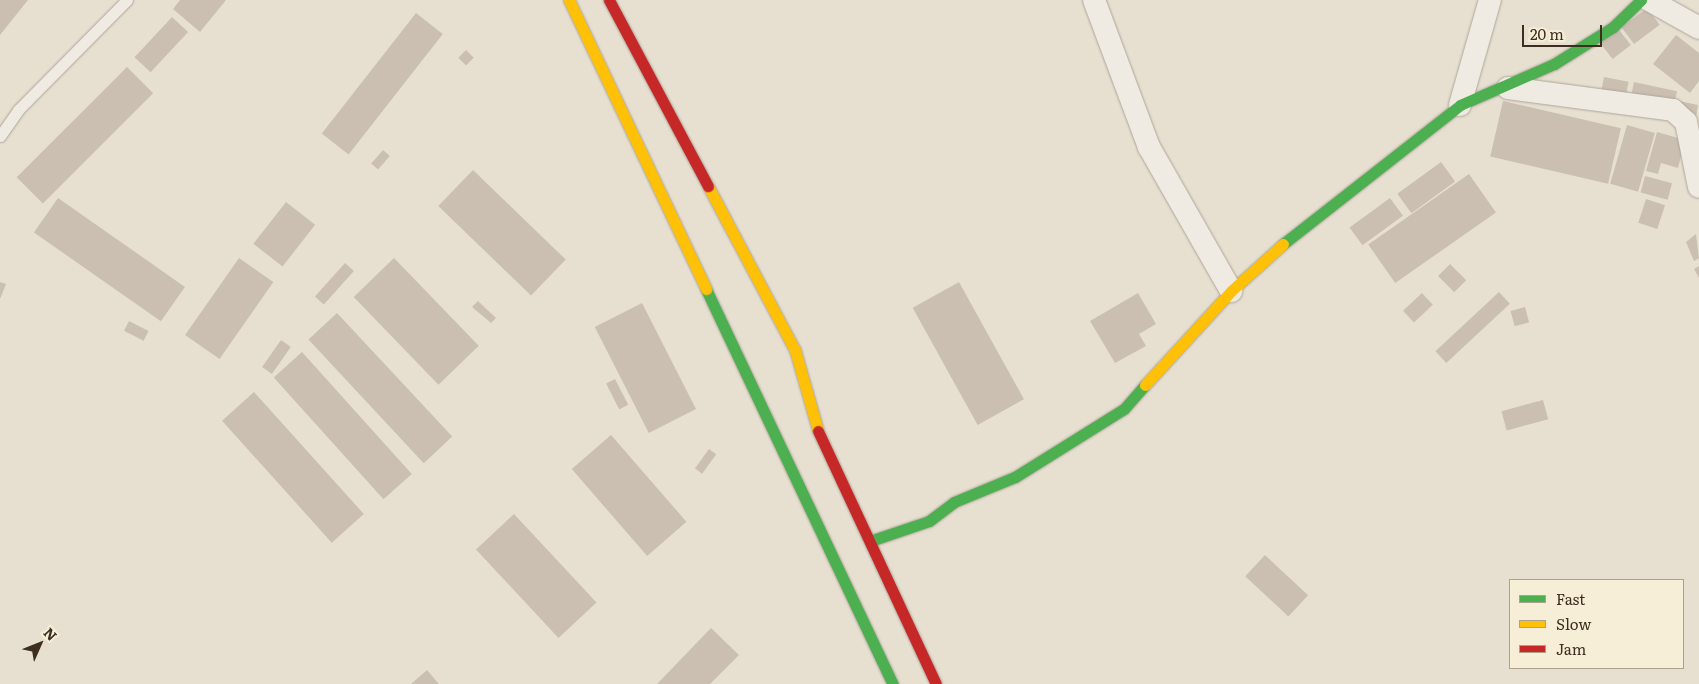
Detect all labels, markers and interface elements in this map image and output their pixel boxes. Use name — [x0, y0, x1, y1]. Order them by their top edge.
scale bar — [1524, 15, 1604, 47]
text: 20 m — [1530, 22, 1564, 45]
legend — [1509, 579, 1684, 669]
text: Fast — [1556, 587, 1585, 610]
text: Slow — [1556, 612, 1591, 635]
north arrow — [15, 619, 65, 669]
text: N — [40, 622, 62, 645]
text: Jam — [1556, 637, 1586, 660]

